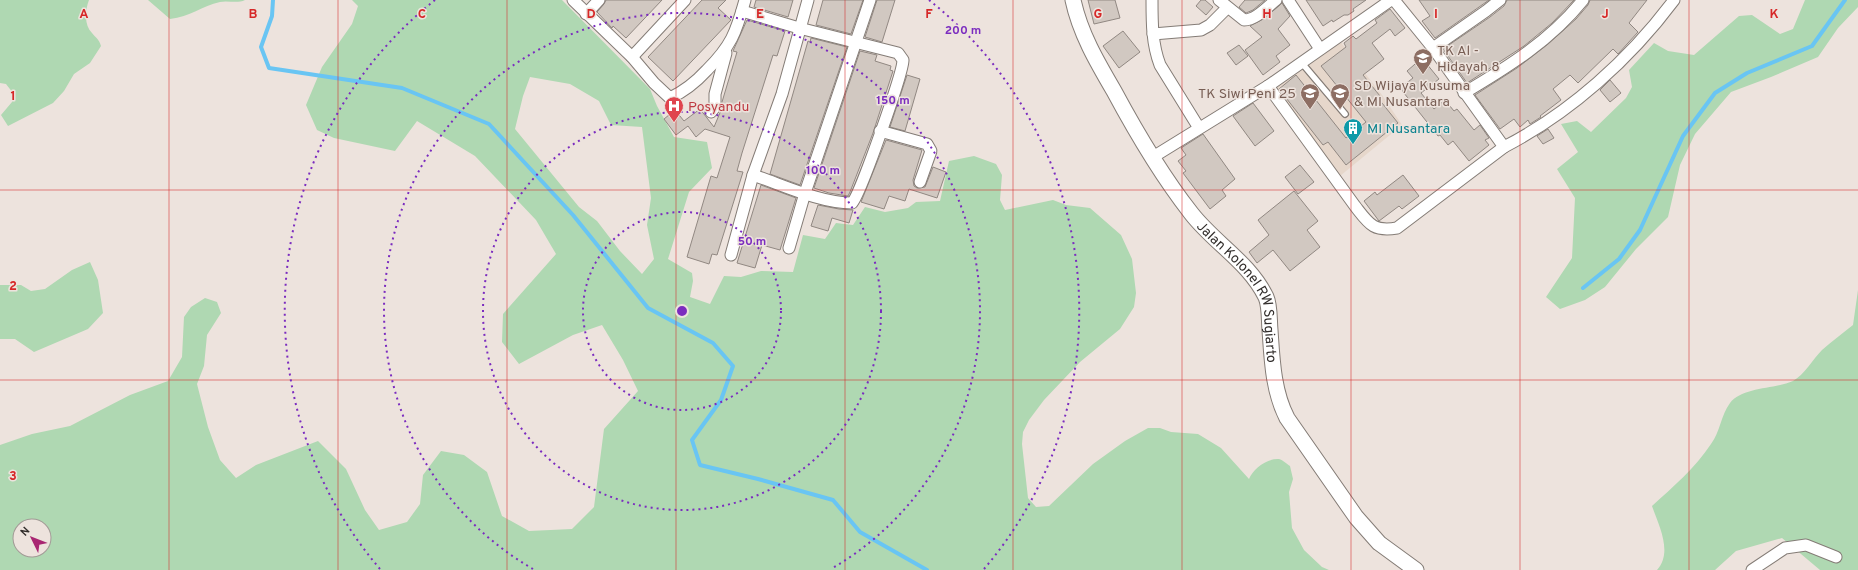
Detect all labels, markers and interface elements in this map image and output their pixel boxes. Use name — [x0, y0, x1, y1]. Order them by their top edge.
text: A — [79, 7, 89, 23]
text: B — [249, 7, 258, 23]
text: C — [418, 7, 426, 23]
text: D — [586, 7, 596, 23]
text: E — [756, 7, 764, 23]
text: F — [925, 7, 933, 23]
text: G — [1094, 7, 1103, 23]
text: H — [1262, 7, 1272, 23]
text: I — [1434, 7, 1438, 23]
text: J — [1601, 7, 1609, 23]
text: K — [1769, 7, 1779, 23]
text: 200 m — [945, 23, 981, 39]
place label: TK Al - Hidayah 8 — [1437, 43, 1500, 76]
school or university icon: TK Al - Hidayah 8 — [1412, 47, 1434, 75]
place label: SD Wijaya Kusuma & MI Nusantara — [1354, 78, 1470, 111]
school or university icon: TK Siwi Peni 25 — [1299, 82, 1321, 110]
school or university icon: SD Wijaya Kusuma & MI Nusantara — [1329, 82, 1351, 110]
place label: TK Siwi Peni 25 — [1198, 86, 1296, 103]
text: 1 — [10, 89, 16, 105]
text: 150 m — [876, 93, 910, 109]
hospital icon: Posyandu — [663, 95, 685, 123]
place label: Posyandu — [688, 99, 749, 116]
building icon: MI Nusantara — [1342, 117, 1364, 145]
place label: MI Nusantara — [1367, 121, 1450, 138]
text: 100 m — [806, 163, 840, 179]
street label: Jalan Kolonel RW Sugiarto — [1192, 218, 1279, 364]
text: 50 m — [738, 234, 766, 250]
text: 2 — [9, 279, 17, 295]
centre of rings — [675, 304, 689, 318]
text: 3 — [9, 469, 17, 485]
north arrow — [12, 518, 52, 558]
text: N — [18, 524, 33, 540]

